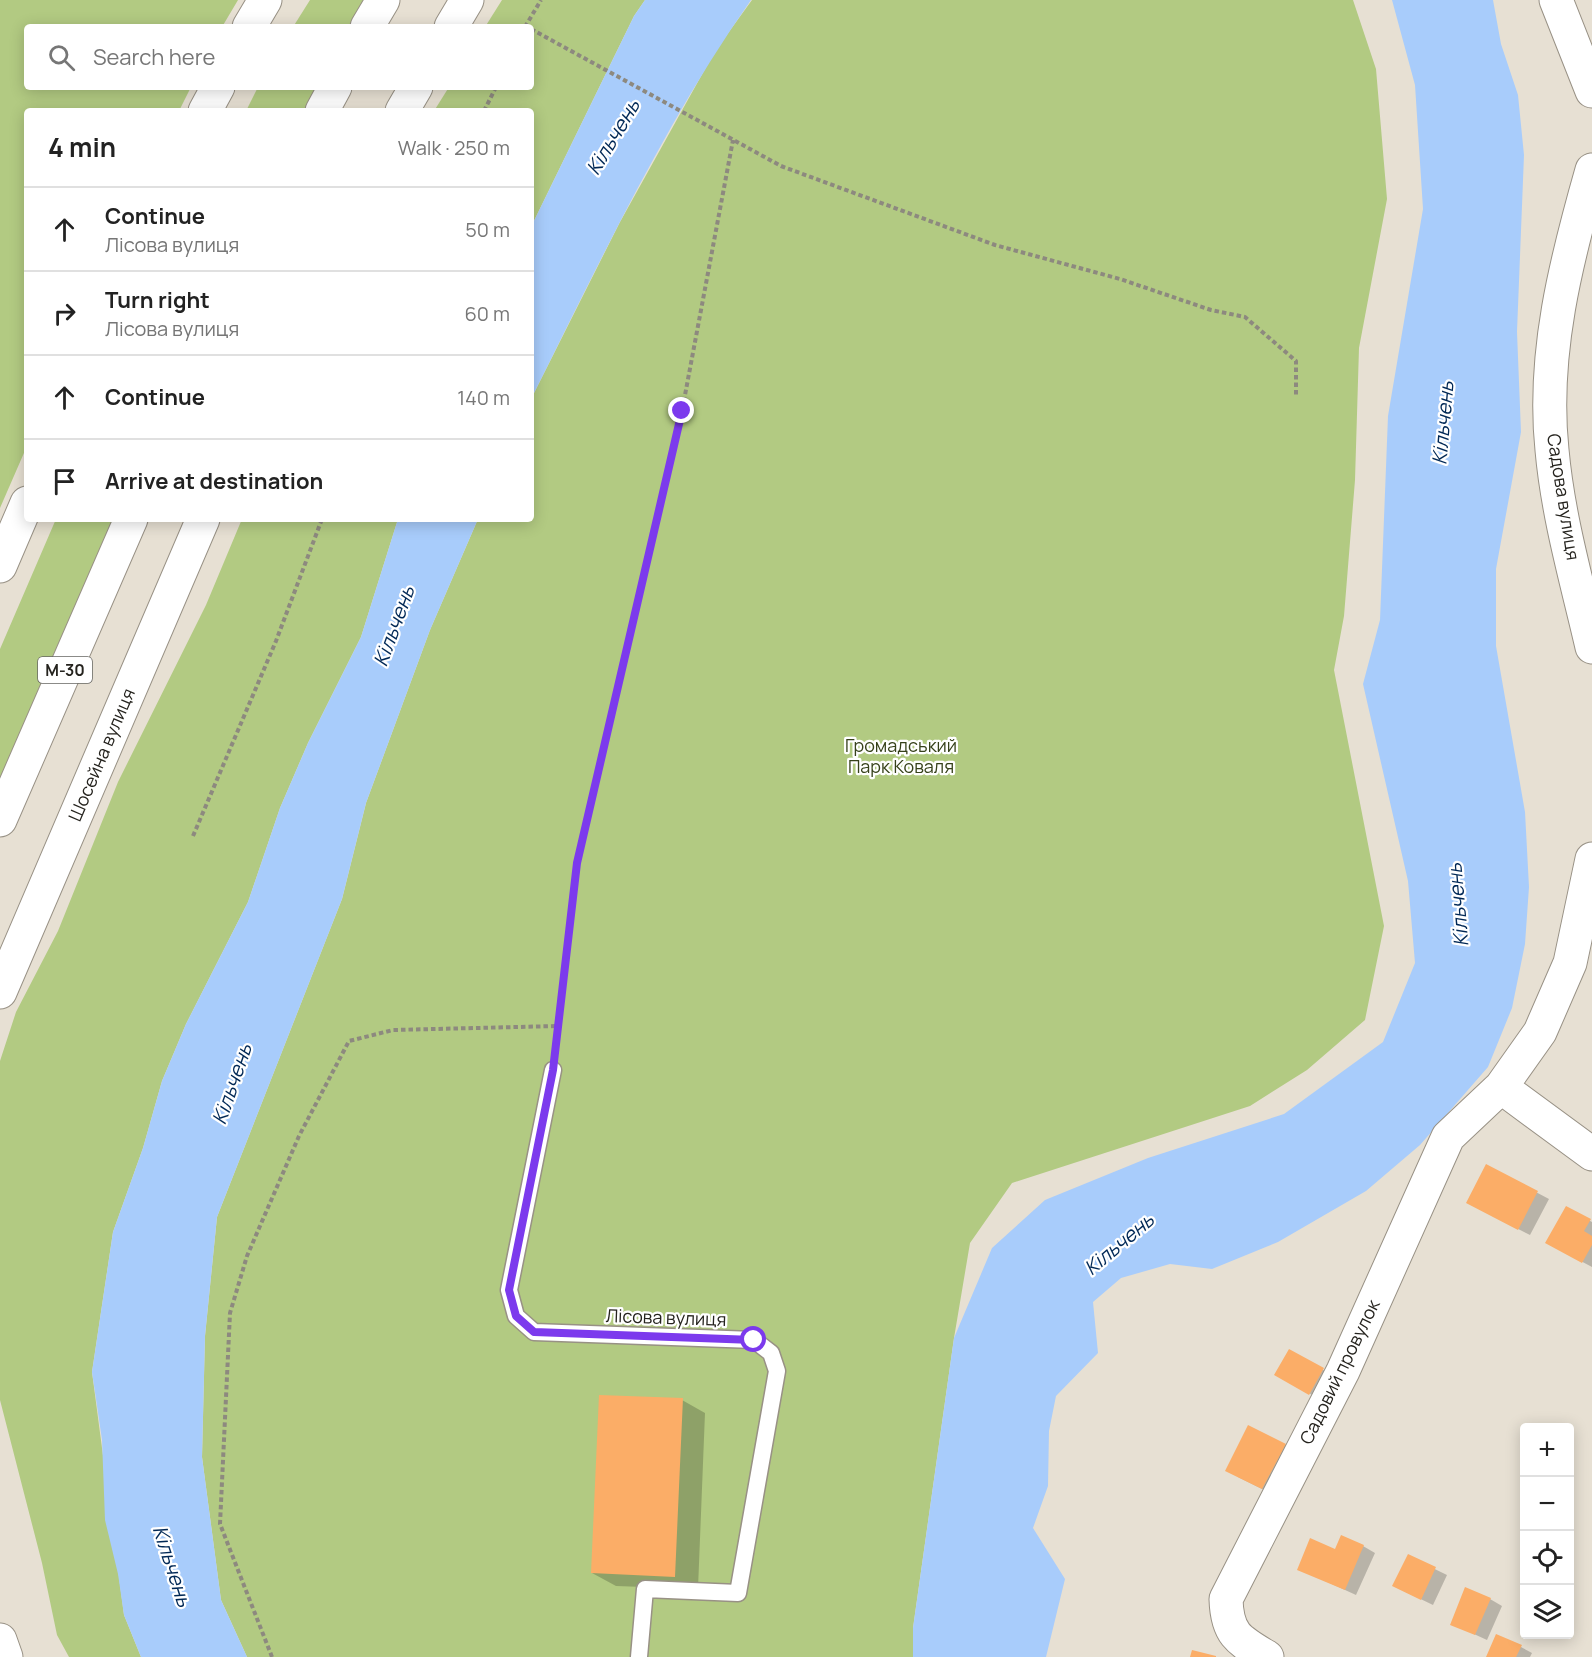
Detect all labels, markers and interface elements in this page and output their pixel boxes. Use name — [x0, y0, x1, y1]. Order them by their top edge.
search box — [24, 24, 534, 90]
icon: search — [45, 41, 78, 74]
text: Search here — [93, 42, 215, 72]
water label: Кільчень — [579, 94, 646, 179]
text: 4 min — [48, 129, 116, 165]
text: Walk · 250 m — [398, 134, 510, 161]
text: Continue — [105, 201, 205, 231]
icon: ahead — [48, 213, 81, 246]
text: 50 m — [465, 216, 510, 243]
text: Лісова вулиця — [105, 231, 239, 258]
text: Turn right — [105, 285, 210, 315]
icon: right — [48, 297, 81, 330]
text: 60 m — [464, 300, 510, 327]
text: Лісова вулиця — [105, 315, 239, 342]
water label: Кільчень — [1425, 380, 1460, 466]
icon: ahead — [48, 381, 81, 414]
text: Continue — [105, 382, 205, 412]
text: 140 m — [457, 384, 510, 411]
route end — [668, 397, 694, 423]
street label: Садова вулиця — [1542, 432, 1586, 562]
icon: arrive — [48, 465, 81, 498]
text: Arrive at destination — [105, 466, 323, 496]
water label: Кільчень — [367, 582, 421, 670]
road number: М-30 — [38, 657, 92, 683]
street label: Шосейна вулиця — [62, 684, 140, 825]
park label: Громадський Парк Коваля — [845, 733, 957, 778]
water label: Кільчень — [1440, 862, 1475, 948]
water label: Кільчень — [205, 1040, 258, 1128]
water label: Кільчень — [1078, 1206, 1160, 1281]
street label: Садовий провулок — [1294, 1294, 1385, 1448]
street label: Лісова вулиця — [605, 1303, 727, 1331]
route start — [740, 1326, 766, 1352]
map controls — [1520, 1423, 1574, 1639]
button: + — [1520, 1423, 1574, 1477]
button: − — [1520, 1477, 1574, 1531]
water label: Кільчень — [147, 1522, 198, 1610]
button: locate — [1520, 1531, 1574, 1585]
button: layers — [1520, 1585, 1574, 1639]

